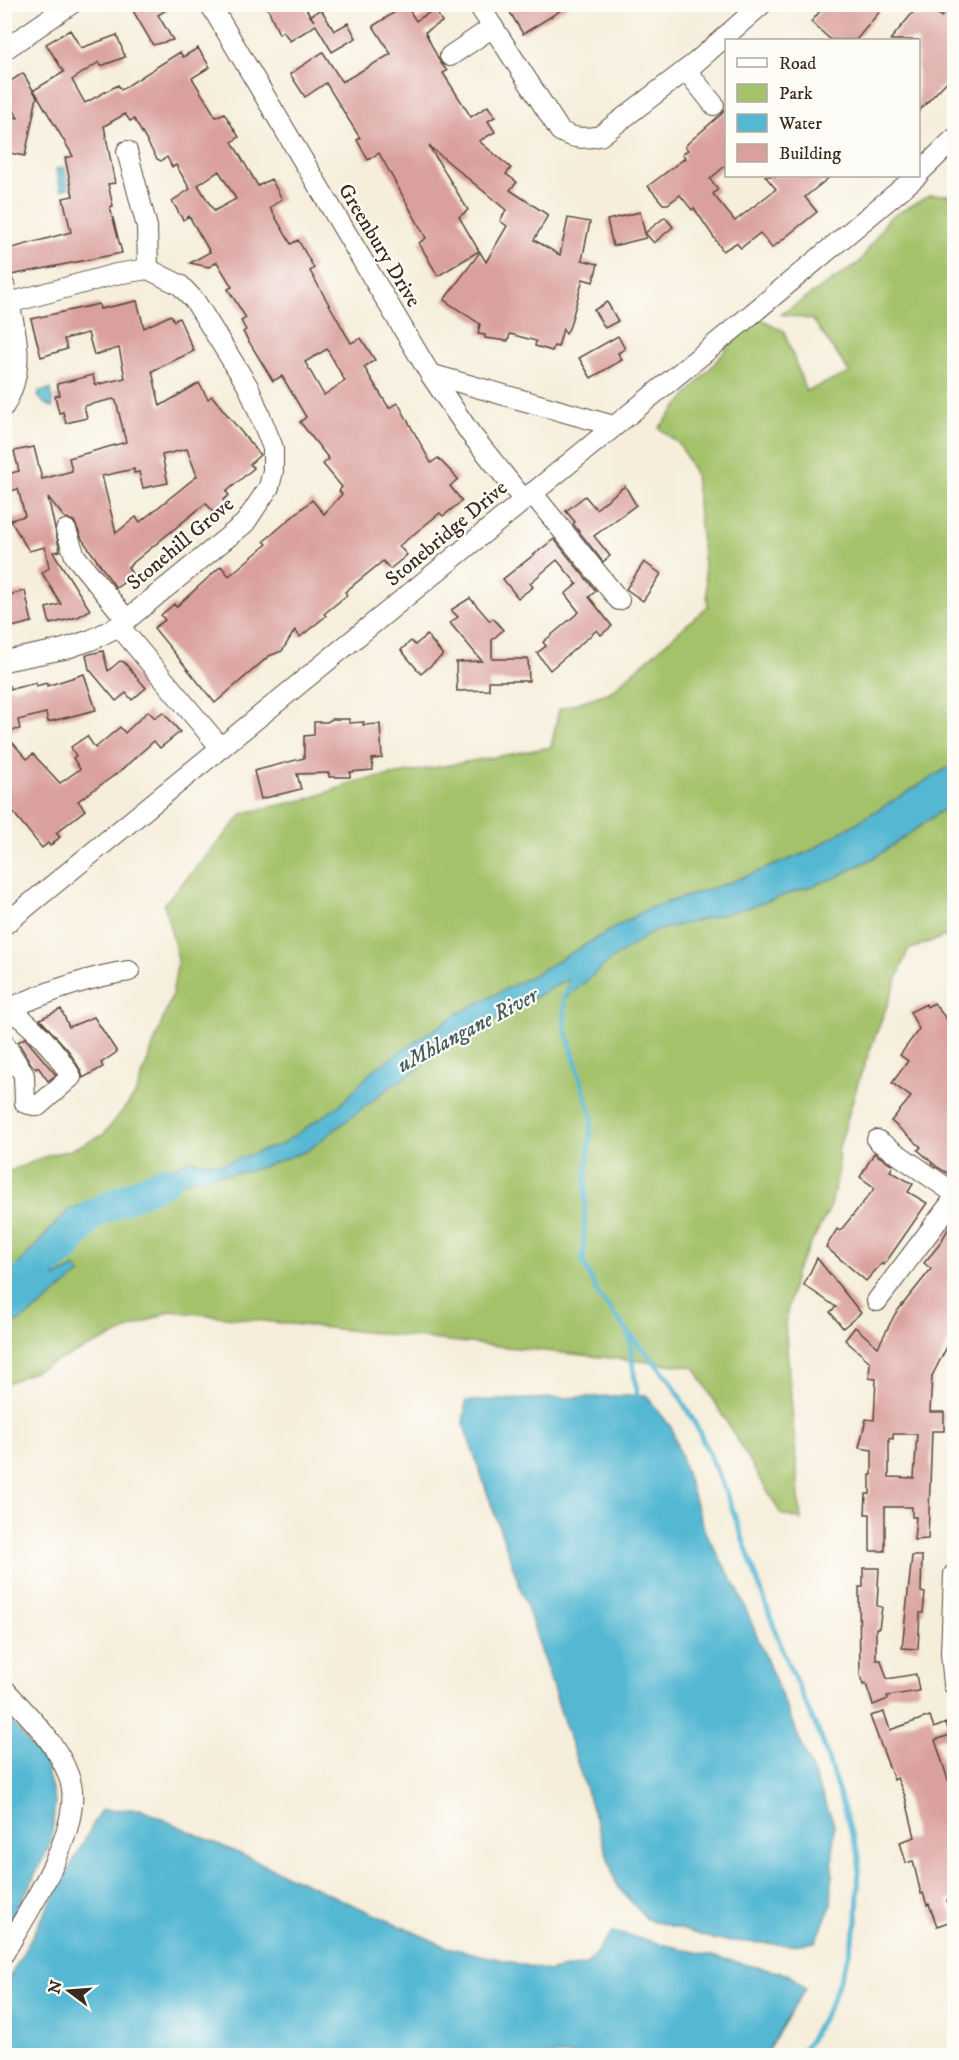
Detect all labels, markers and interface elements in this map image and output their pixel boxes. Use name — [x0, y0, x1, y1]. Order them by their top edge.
legend — [725, 39, 920, 177]
text: Road — [779, 53, 816, 75]
text: Park — [779, 83, 813, 105]
text: Water — [778, 113, 822, 135]
text: Building — [779, 143, 841, 165]
street label: Greenbury Drive — [332, 179, 426, 312]
street label: Stonebridge Drive — [380, 475, 513, 592]
street label: Stonehill Grove — [122, 491, 240, 596]
water label: uMhlangane River — [393, 981, 545, 1079]
north arrow — [39, 1961, 99, 2021]
text: N — [44, 1978, 67, 1996]

